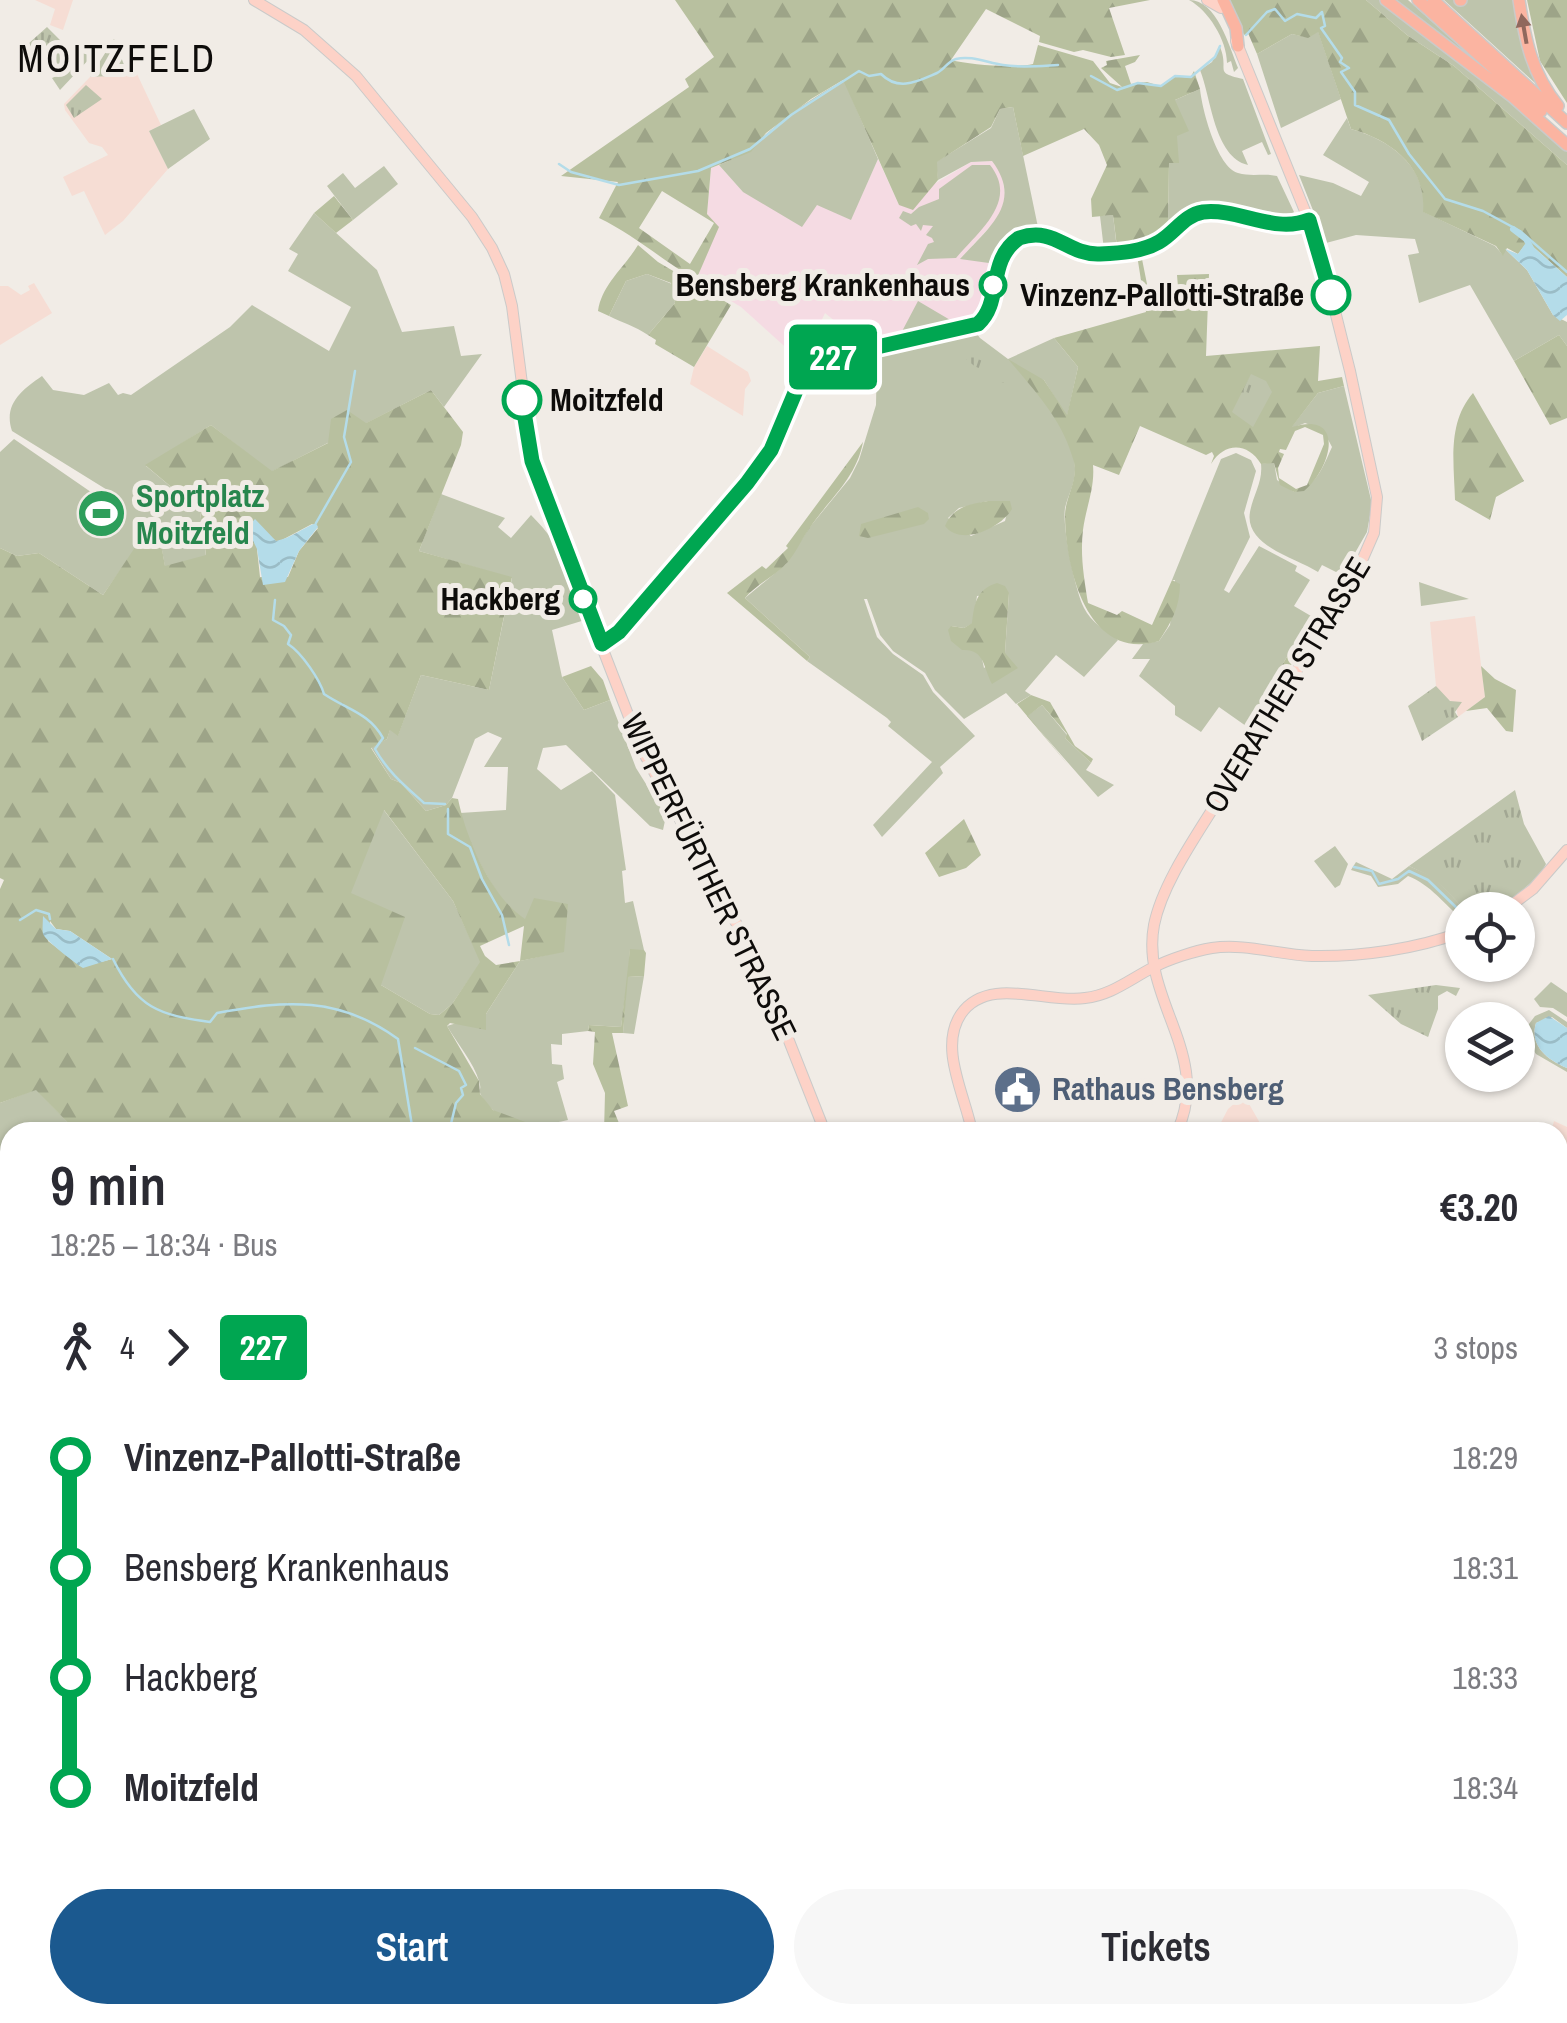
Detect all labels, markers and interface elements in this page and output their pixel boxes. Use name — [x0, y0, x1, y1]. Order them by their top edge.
one-way arrow — [1516, 13, 1531, 44]
district label: MOITZFELD — [17, 33, 217, 84]
place label: Bensberg Krankenhaus — [675, 263, 970, 306]
marker: Bensberg Krankenhaus — [980, 272, 1006, 298]
place label: Vinzenz-Pallotti-Straße — [1020, 273, 1304, 316]
marker: Vinzenz-Pallotti-Straße — [1312, 276, 1350, 314]
line badge: 227 — [776, 324, 890, 390]
text: 227 — [809, 334, 857, 381]
place label: Moitzfeld — [550, 378, 664, 421]
marker: Moitzfeld — [503, 381, 541, 419]
place label: Sportplatz Moitzfeld — [136, 474, 264, 554]
sports icon: Sportplatz Moitzfeld — [75, 488, 127, 540]
street label: OVERATHER STRASSE — [1193, 549, 1380, 821]
place label: Hackberg — [440, 577, 560, 620]
marker: Hackberg — [570, 586, 596, 612]
street label: WIPPERFÜRTHER STRASSE — [612, 706, 807, 1047]
map controls — [1445, 892, 1535, 1092]
button: locate — [1445, 892, 1535, 982]
button: layers — [1445, 1002, 1535, 1092]
public building icon: Rathaus Bensberg — [991, 1063, 1043, 1115]
place label: Rathaus Bensberg — [1052, 1067, 1284, 1110]
text: 9 min — [50, 1148, 166, 1222]
text: €3.20 — [1440, 1182, 1518, 1233]
text: 18:25 – 18:34 · Bus — [50, 1223, 278, 1266]
icon: walk — [50, 1320, 105, 1375]
icon: forward — [150, 1320, 205, 1375]
text: 227 — [240, 1324, 287, 1371]
text: 4 — [120, 1326, 135, 1369]
text: 3 stops — [1433, 1326, 1518, 1369]
text: Vinzenz-Pallotti-Straße — [124, 1432, 461, 1483]
text: 18:29 — [1452, 1436, 1518, 1479]
text: Bensberg Krankenhaus — [124, 1542, 450, 1593]
text: 18:31 — [1452, 1546, 1518, 1589]
text: Hackberg — [124, 1652, 257, 1703]
text: 18:33 — [1452, 1656, 1518, 1699]
text: Moitzfeld — [124, 1762, 259, 1813]
text: 18:34 — [1452, 1766, 1518, 1809]
button: Start — [50, 1889, 774, 2004]
button: Tickets — [794, 1889, 1518, 2004]

